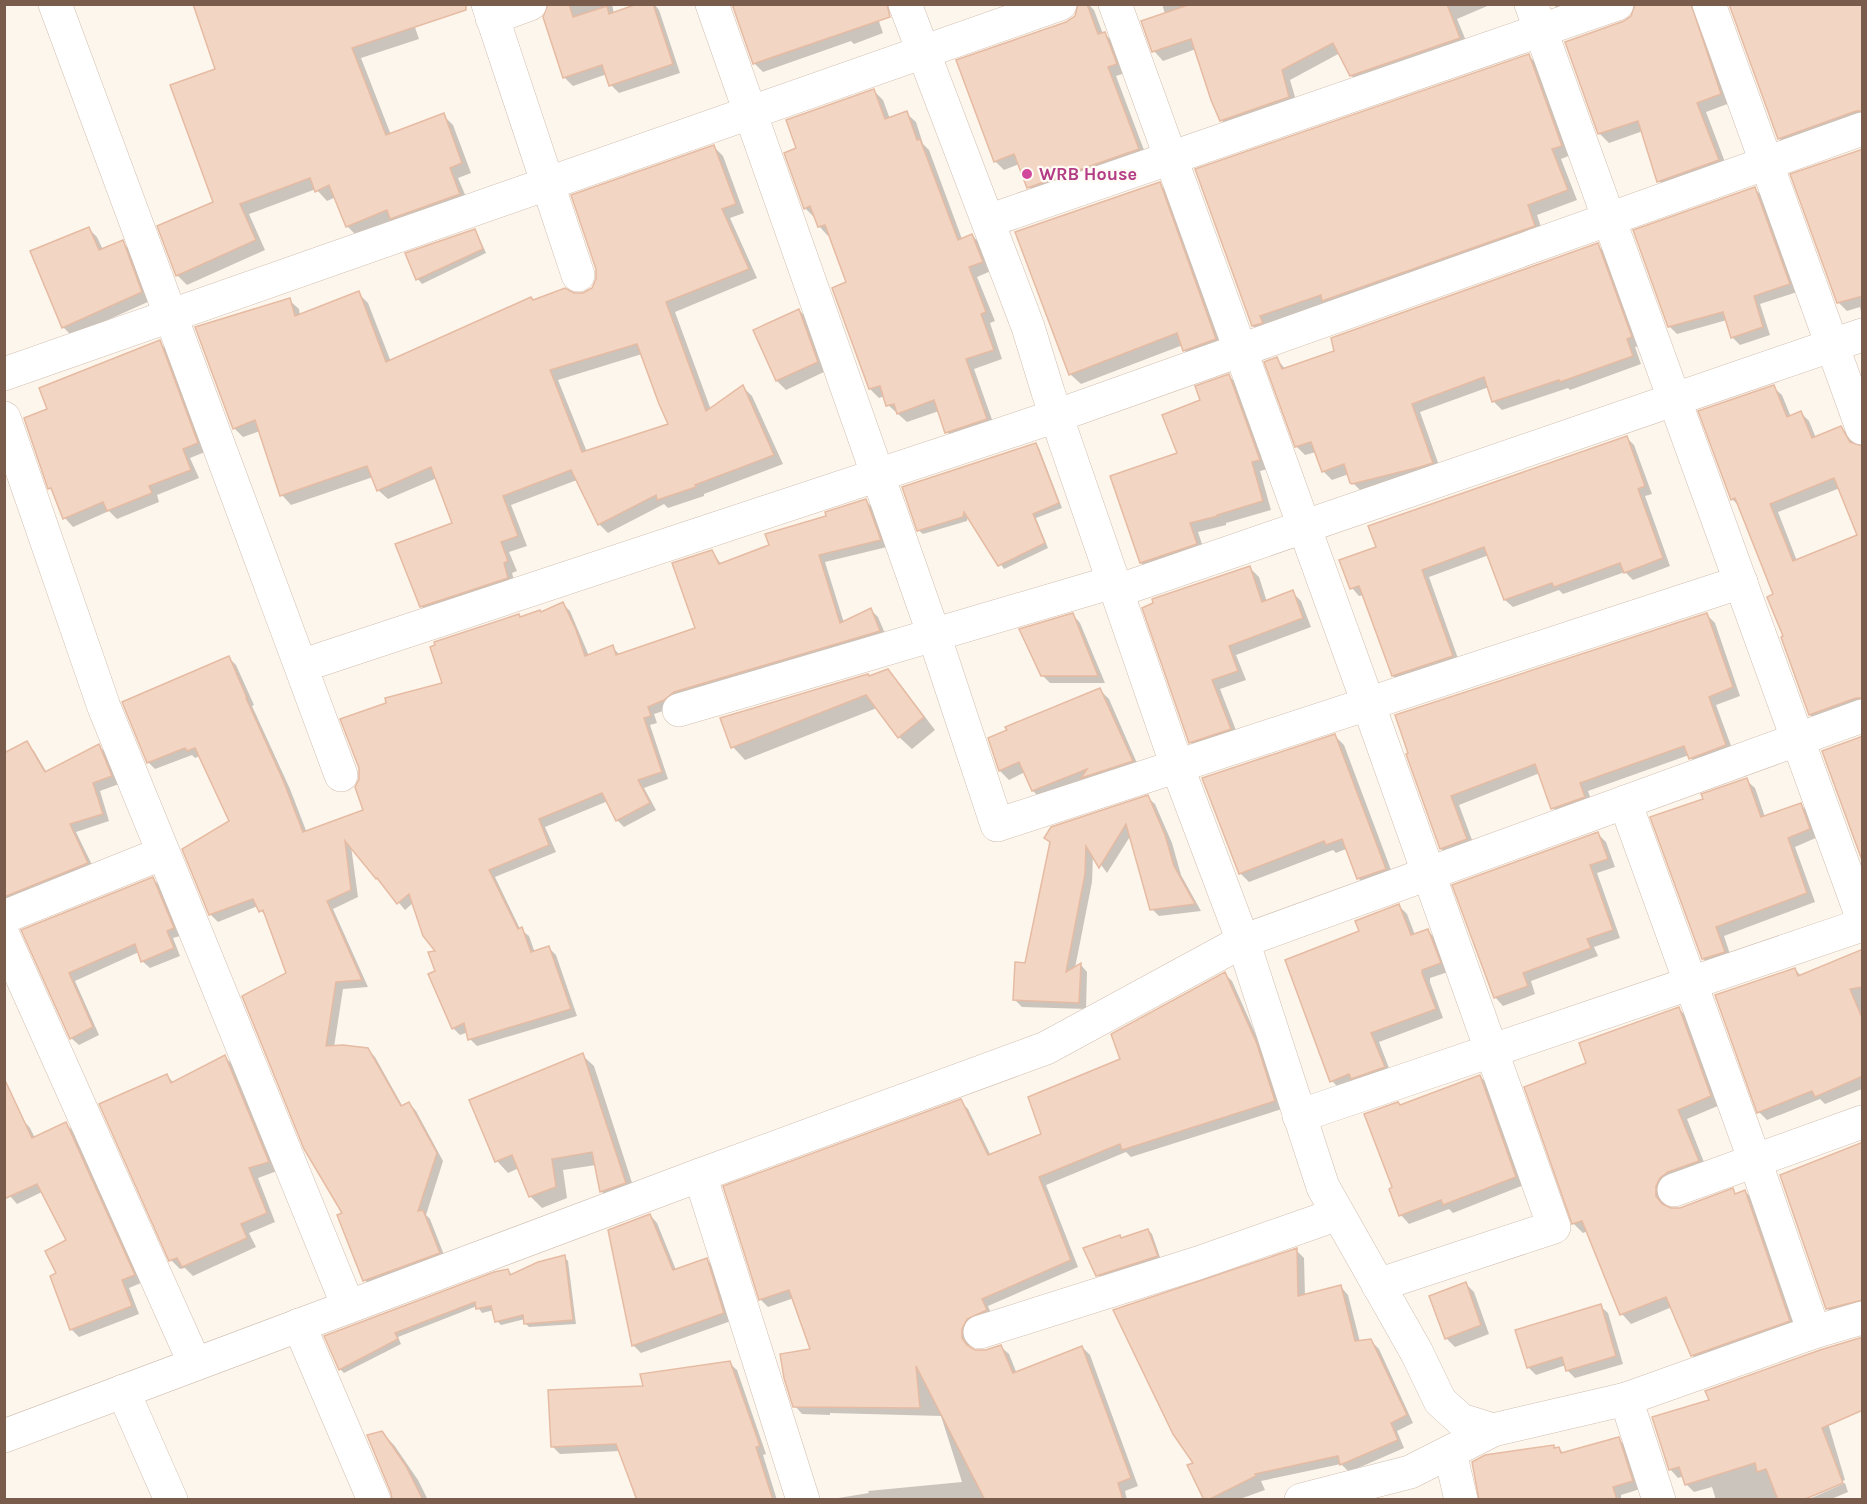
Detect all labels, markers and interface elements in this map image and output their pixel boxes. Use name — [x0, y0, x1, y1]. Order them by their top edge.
place label: WRB House — [1039, 163, 1137, 185]
marker: WRB House — [1020, 167, 1034, 181]

